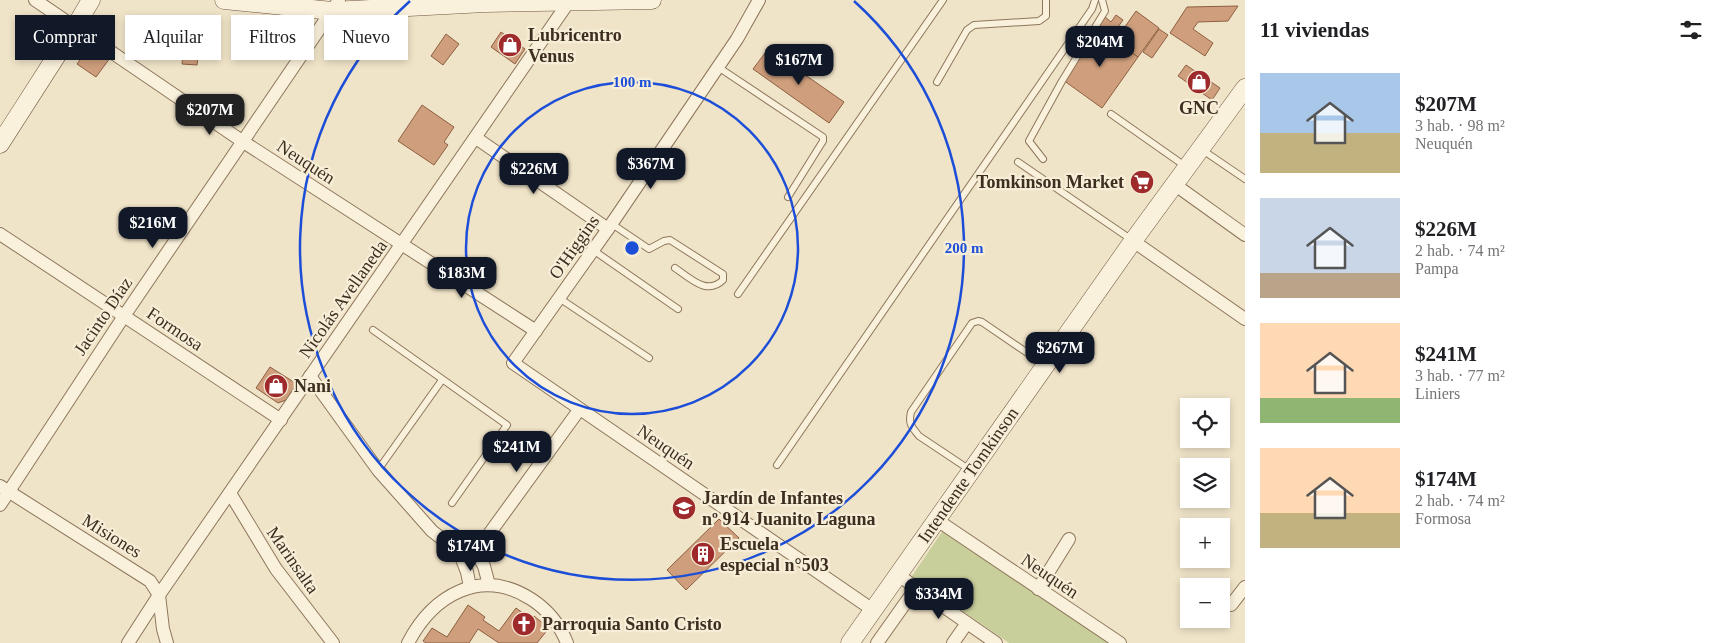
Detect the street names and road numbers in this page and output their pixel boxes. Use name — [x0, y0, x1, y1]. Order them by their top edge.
street label: Neuquén — [273, 136, 339, 188]
street label: O'Higgins — [545, 211, 603, 283]
street label: Nicolás Avellaneda — [295, 236, 391, 362]
street label: Jacinto Díaz — [70, 273, 136, 359]
street label: Formosa — [143, 303, 207, 355]
street label: Intendente Tomkinson — [914, 403, 1022, 547]
street label: Neuquén — [633, 421, 699, 473]
street label: Misiones — [79, 510, 145, 562]
street label: Marinsalta — [263, 523, 323, 597]
street label: Neuquén — [1017, 550, 1083, 602]

